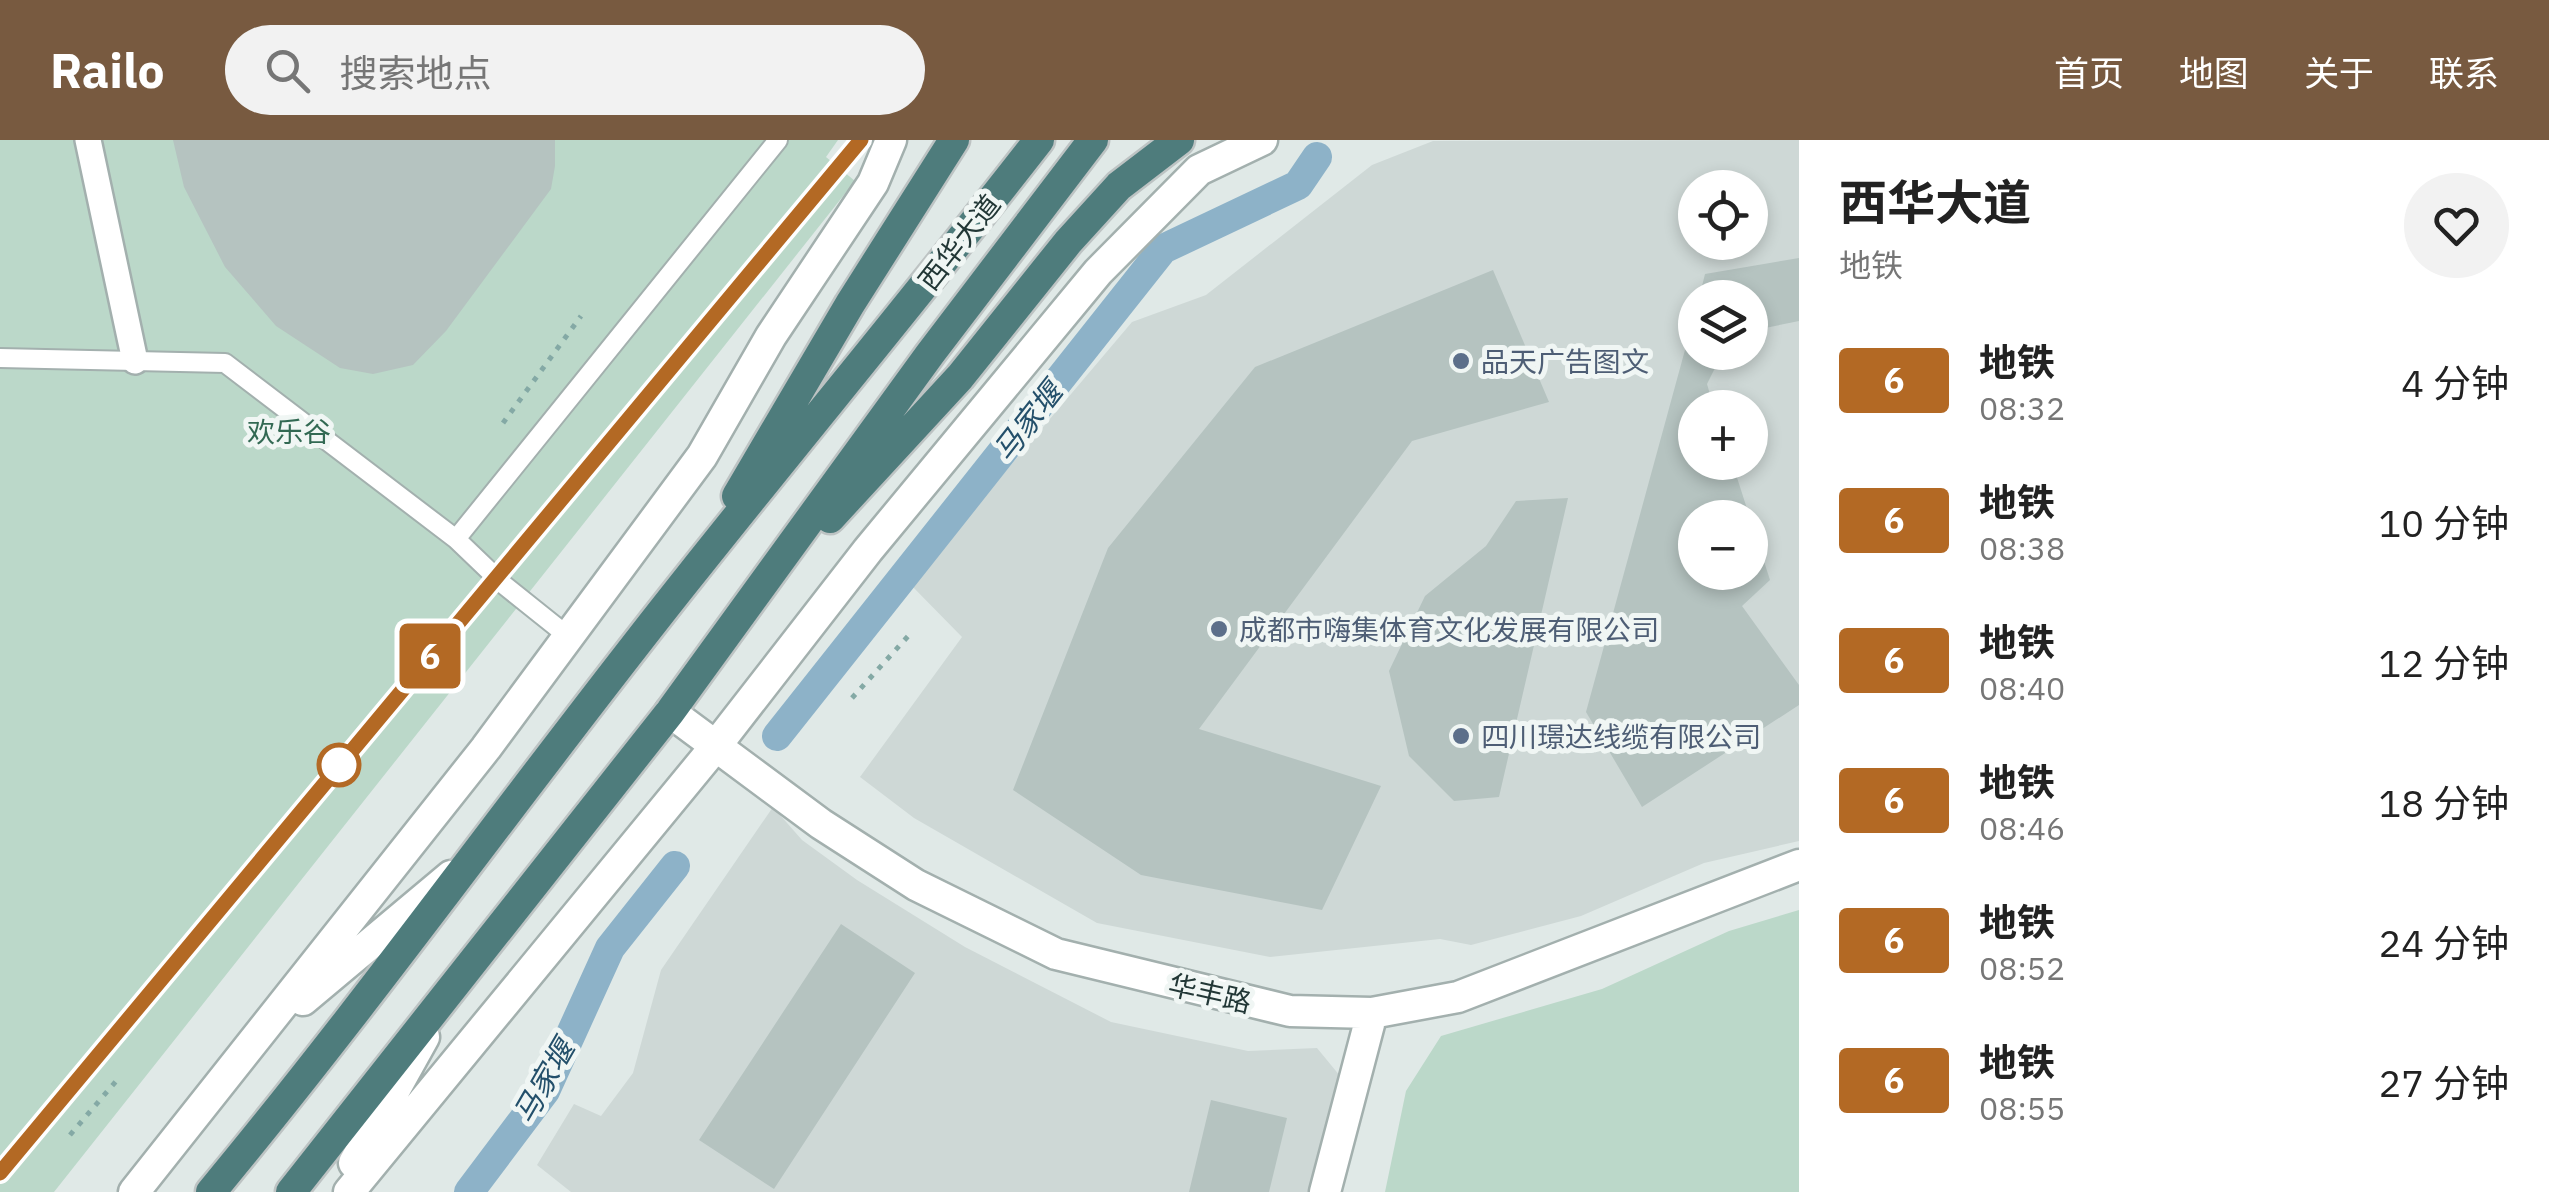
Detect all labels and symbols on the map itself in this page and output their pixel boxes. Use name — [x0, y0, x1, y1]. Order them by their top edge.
street label: 西华大道 — [910, 186, 1008, 298]
place label: 品天广告图文 — [1481, 343, 1649, 380]
marker: 品天广告图文 — [1450, 350, 1472, 372]
water label: 马家堰 — [984, 370, 1073, 468]
park label: 欢乐谷 — [247, 413, 331, 450]
place label: 成都市嗨集体育文化发展有限公司 — [1239, 611, 1659, 648]
marker: 成都市嗨集体育文化发展有限公司 — [1208, 618, 1230, 640]
line badge: 6 — [398, 624, 462, 688]
place label: 四川璟达线缆有限公司 — [1481, 718, 1761, 755]
marker: 四川璟达线缆有限公司 — [1450, 725, 1472, 747]
unlabelled marker — [318, 744, 360, 786]
street label: 华丰路 — [1165, 966, 1255, 1020]
water label: 马家堰 — [504, 1028, 585, 1130]

